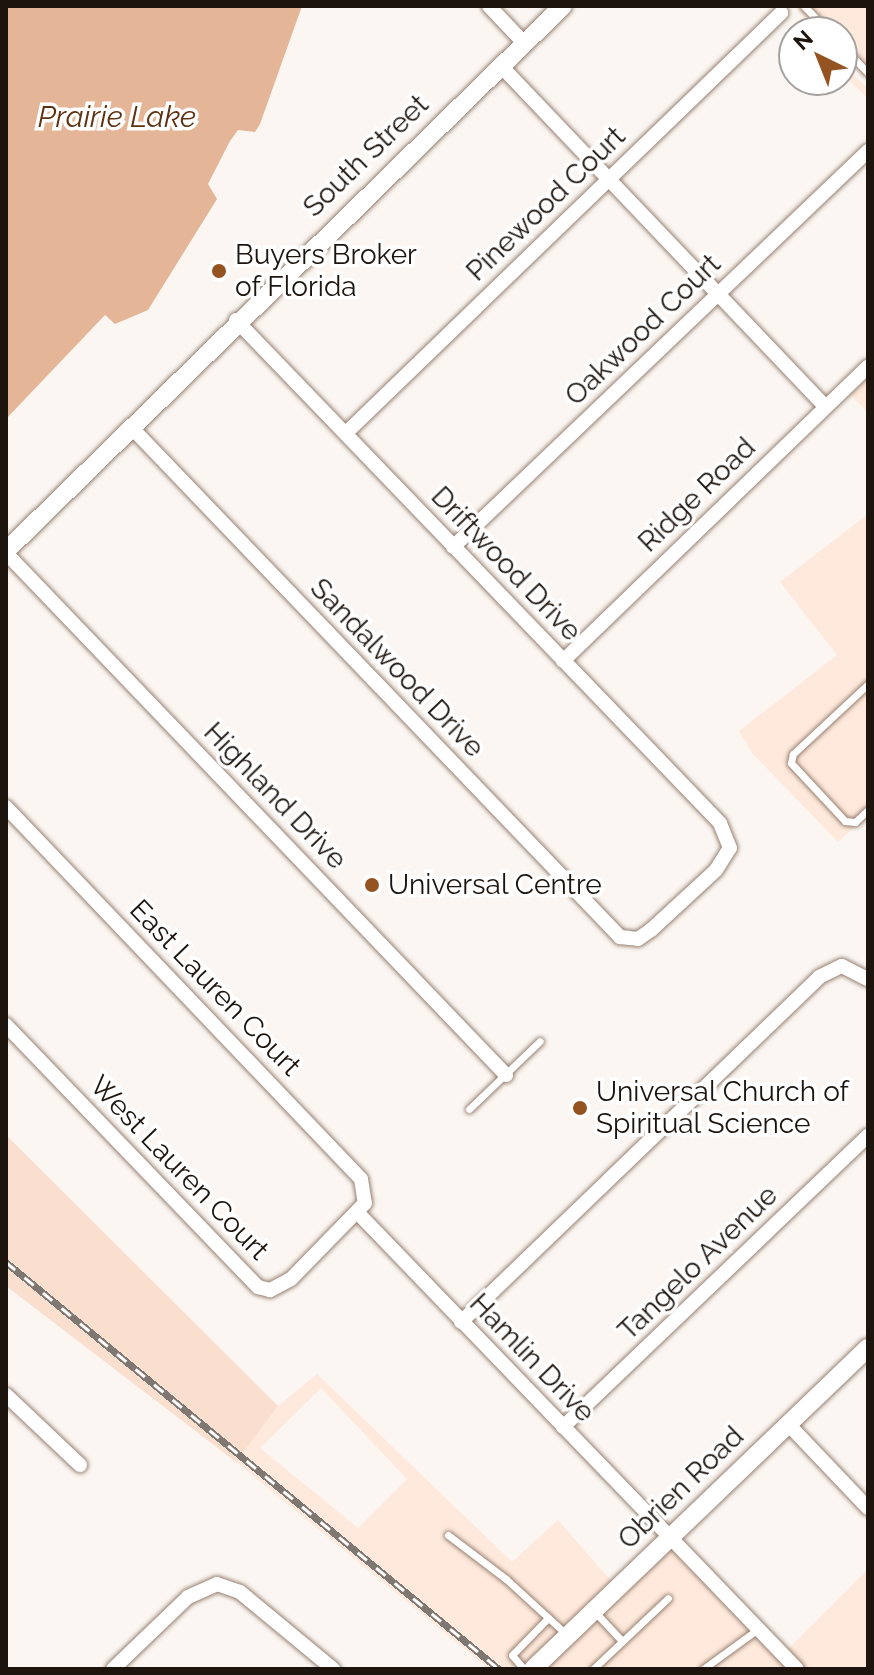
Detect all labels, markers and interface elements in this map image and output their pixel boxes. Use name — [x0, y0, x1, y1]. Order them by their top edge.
north arrow — [778, 16, 858, 96]
text: N — [788, 25, 818, 55]
street label: South Street — [297, 88, 435, 224]
water label: Prairie Lake — [38, 99, 196, 135]
street label: Pinewood Court — [460, 120, 632, 288]
place label: Buyers Broker of Florida — [235, 238, 417, 304]
street label: Oakwood Court — [558, 247, 728, 413]
marker: Buyers Broker of Florida — [210, 262, 228, 280]
street label: Ridge Road — [631, 431, 763, 559]
street label: Driftwood Drive — [424, 480, 588, 648]
street label: Sandalwood Drive — [303, 572, 491, 764]
street label: Highland Drive — [197, 716, 353, 876]
place label: Universal Centre — [388, 868, 603, 902]
marker: Universal Centre — [363, 876, 381, 894]
street label: East Lauren Court — [123, 893, 307, 1083]
street label: West Lauren Court — [82, 1069, 276, 1267]
place label: Universal Church of Spiritual Science — [596, 1075, 850, 1141]
marker: Universal Church of Spiritual Science — [571, 1099, 589, 1117]
street label: Tangelo Avenue — [611, 1178, 785, 1348]
street label: Hamlin Drive — [462, 1287, 602, 1429]
street label: Obrien Road — [611, 1420, 751, 1556]

